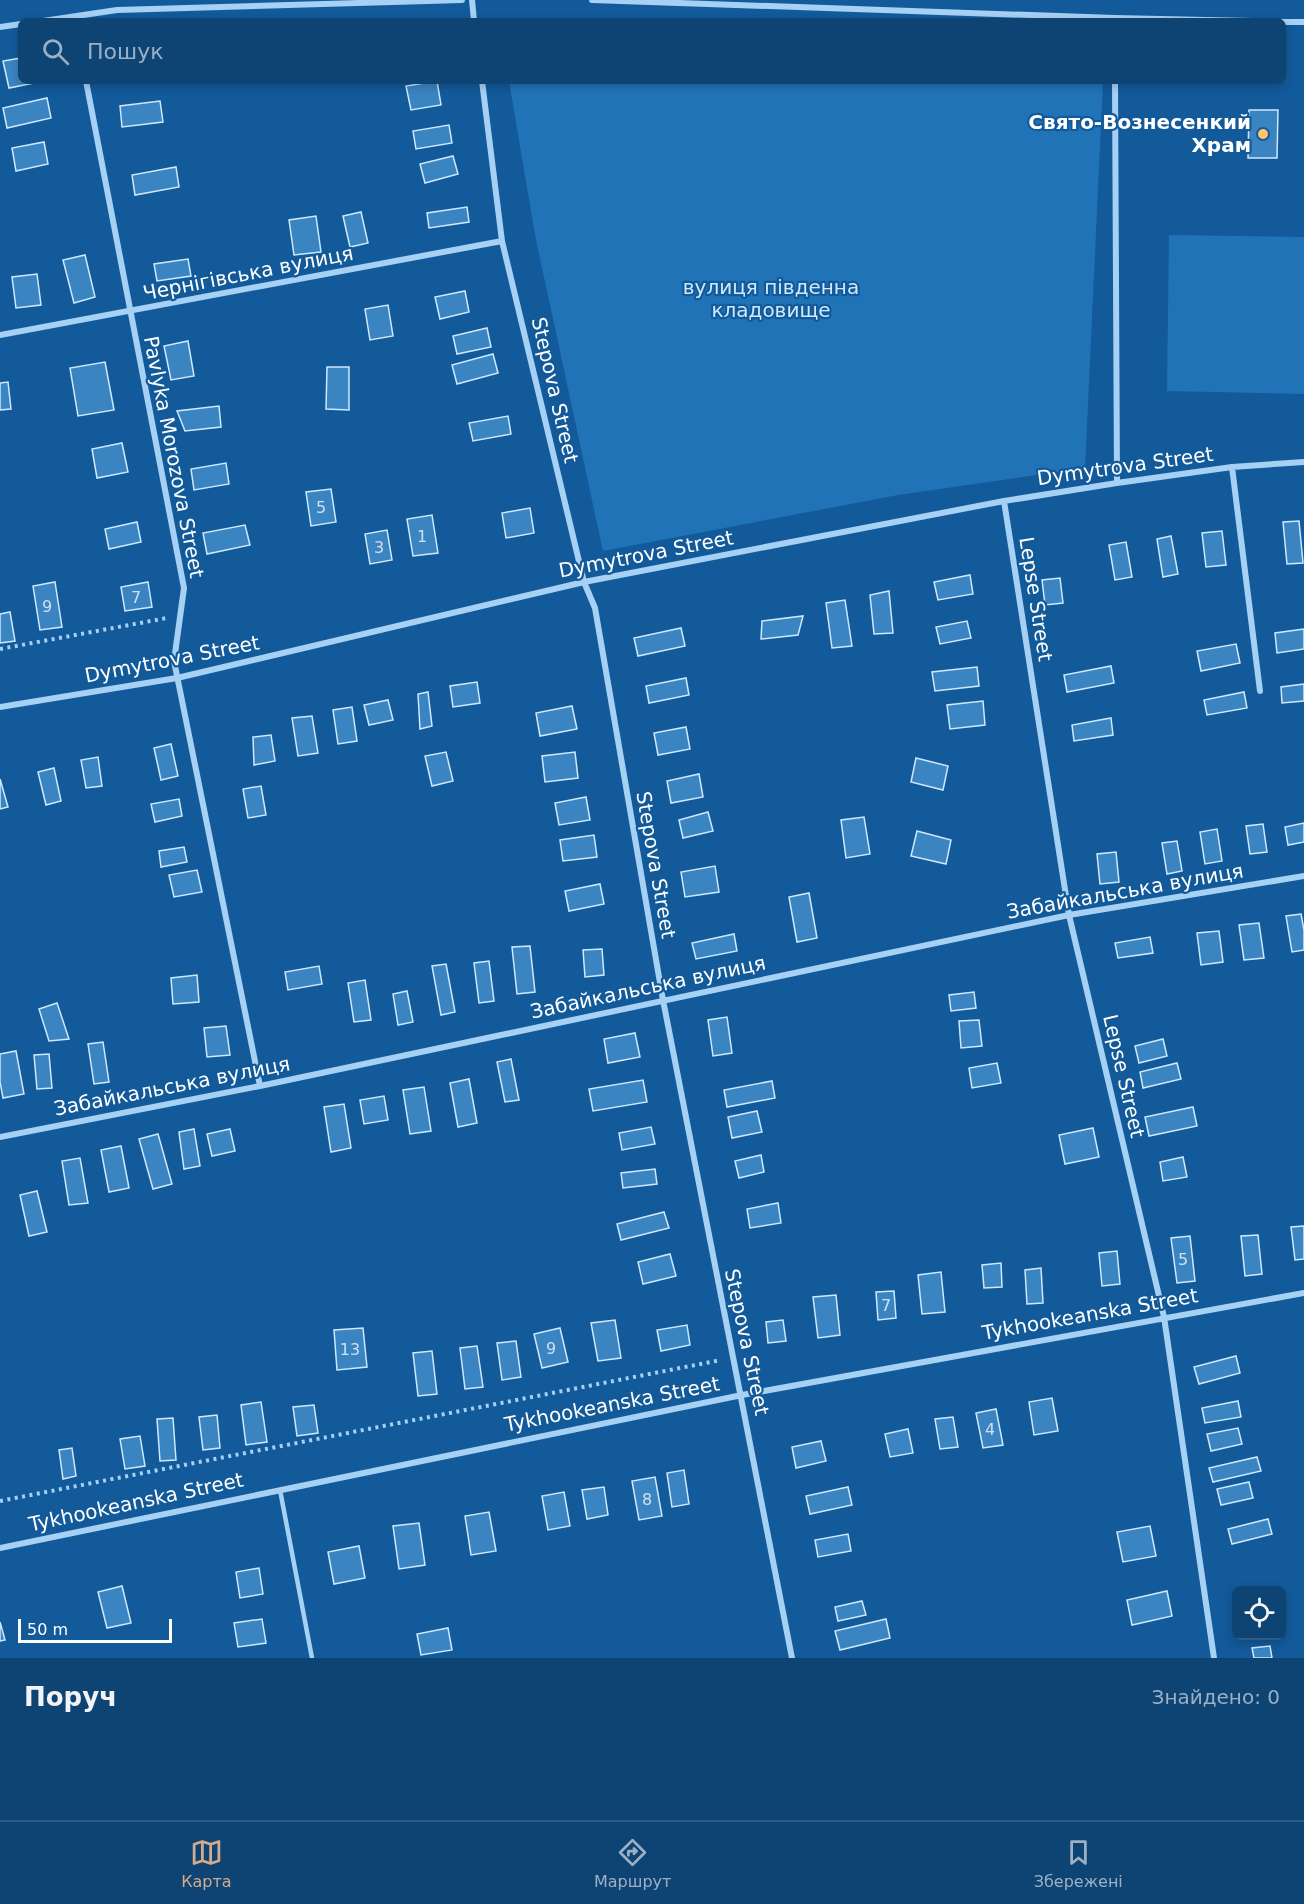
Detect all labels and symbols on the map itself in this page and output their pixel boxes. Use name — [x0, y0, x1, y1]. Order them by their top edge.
place label: Свято-Вознесенкий Храм — [1028, 110, 1251, 157]
marker: Свято-Вознесенкий Храм — [1256, 127, 1270, 141]
street label: Чернігівська вулиця — [141, 241, 355, 305]
park label: вулиця південна кладовище — [683, 275, 859, 322]
street label: Stepova Street — [527, 315, 583, 465]
street label: Pavlyka Morozova Street — [139, 334, 209, 580]
street label: Dymytrova Street — [1035, 442, 1215, 490]
house number: 5 — [316, 498, 326, 517]
street label: Dymytrova Street — [557, 525, 736, 583]
house number: 1 — [417, 527, 427, 546]
street label: Lepse Street — [1014, 535, 1058, 663]
house number: 3 — [374, 538, 384, 557]
house number: 7 — [131, 588, 141, 607]
house number: 9 — [42, 597, 52, 616]
street label: Dymytrova Street — [83, 630, 262, 688]
street label: Stepova Street — [631, 790, 681, 941]
street label: Забайкальська вулиця — [1005, 858, 1245, 924]
street label: Забайкальська вулиця — [528, 950, 768, 1024]
street label: Lepse Street — [1098, 1012, 1150, 1140]
street label: Забайкальська вулиця — [52, 1051, 292, 1121]
house number: 5 — [1178, 1250, 1188, 1269]
street label: Stepova Street — [720, 1267, 774, 1418]
street label: Tykhookeanska Street — [979, 1283, 1200, 1345]
house number: 7 — [881, 1296, 891, 1315]
house number: 9 — [546, 1339, 556, 1358]
house number: 13 — [340, 1340, 360, 1359]
street label: Tykhookeanska Street — [501, 1371, 722, 1437]
house number: 4 — [985, 1420, 995, 1439]
street label: Tykhookeanska Street — [26, 1467, 246, 1537]
house number: 8 — [642, 1490, 652, 1509]
scale bar — [18, 1616, 172, 1644]

